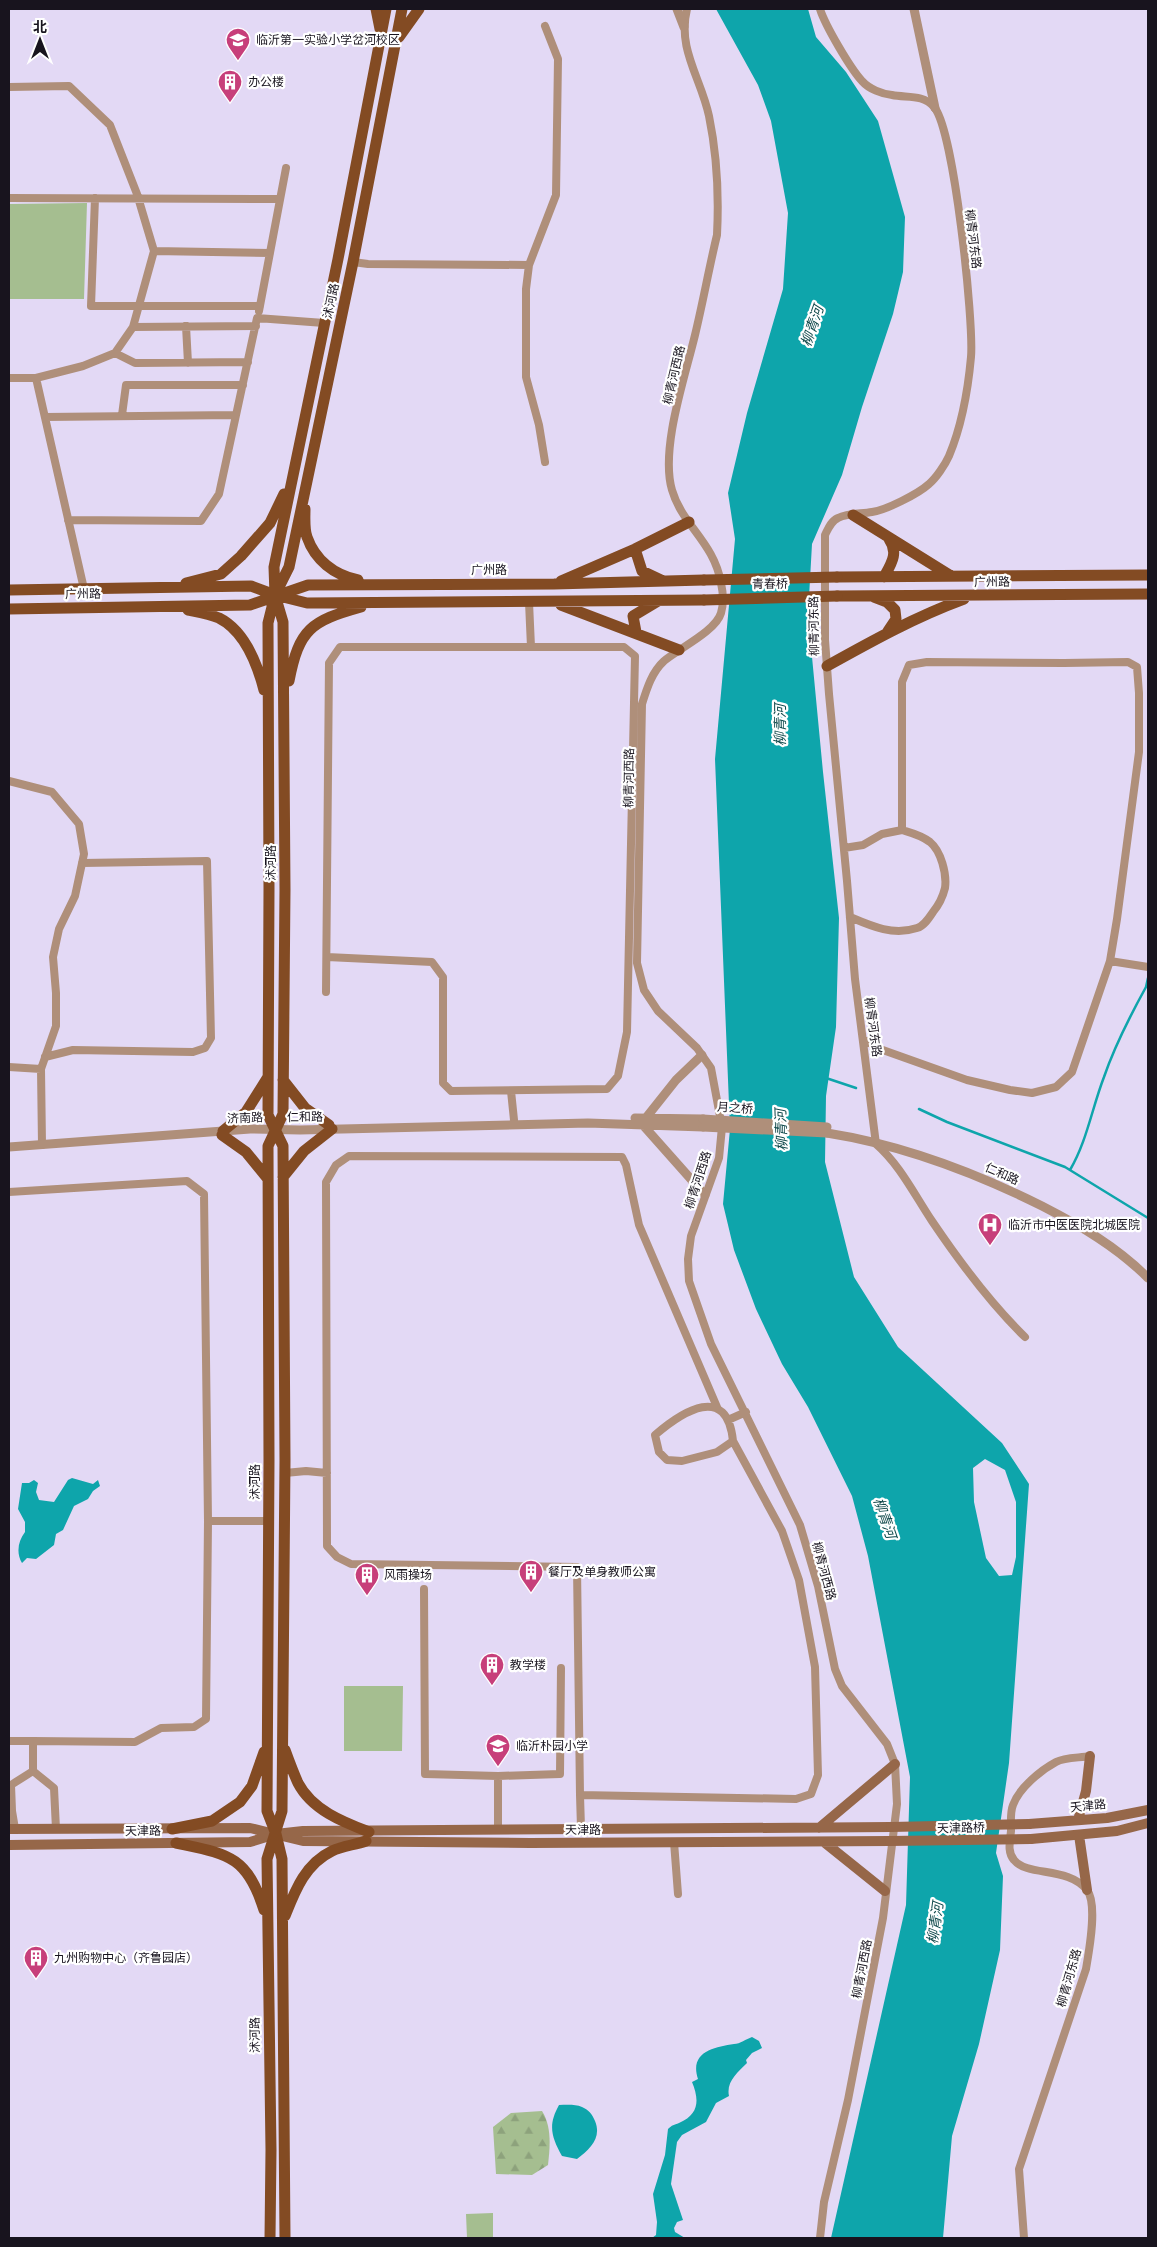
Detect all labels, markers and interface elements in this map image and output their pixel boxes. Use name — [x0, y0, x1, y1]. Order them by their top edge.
north arrow — [15, 15, 65, 65]
text: 北 — [33, 18, 47, 36]
school or university icon: 临沂第一实验小学岔河校区 — [225, 27, 251, 61]
place label: 临沂第一实验小学岔河校区 — [256, 32, 400, 48]
building icon: 办公楼 — [217, 69, 243, 103]
place label: 办公楼 — [248, 74, 284, 90]
street label: 柳青河东路 — [961, 208, 985, 270]
street label: 沭河路 — [319, 282, 343, 320]
water label: 柳青河 — [797, 300, 828, 349]
street label: 柳青河西路 — [659, 344, 689, 406]
street label: 广州路 — [471, 562, 507, 578]
street label: 广州路 — [974, 574, 1010, 590]
street label: 青春桥 — [752, 576, 788, 592]
street label: 广州路 — [65, 586, 101, 602]
street label: 柳青河东路 — [805, 596, 823, 656]
water label: 柳青河 — [771, 701, 789, 746]
street label: 柳青河西路 — [620, 748, 638, 808]
street label: 沭河路 — [263, 845, 279, 881]
street label: 柳青河东路 — [861, 996, 885, 1058]
street label: 月之桥 — [716, 1099, 754, 1117]
water label: 柳青河 — [771, 1106, 791, 1151]
street label: 济南路 — [227, 1109, 263, 1127]
street label: 仁和路 — [287, 1109, 323, 1125]
street label: 柳青河西路 — [681, 1149, 715, 1211]
street label: 仁和路 — [982, 1159, 1022, 1189]
hospital icon: 临沂市中医医院北城医院 — [977, 1212, 1003, 1246]
place label: 临沂市中医医院北城医院 — [1008, 1217, 1140, 1233]
street label: 沭河路 — [247, 1464, 263, 1500]
water label: 柳青河 — [870, 1495, 901, 1544]
street label: 柳青河西路 — [809, 1540, 839, 1602]
building icon: 餐厅及单身教师公寓 — [518, 1559, 544, 1593]
building icon: 风雨操场 — [354, 1562, 380, 1596]
place label: 餐厅及单身教师公寓 — [548, 1564, 656, 1580]
place label: 风雨操场 — [384, 1567, 432, 1583]
building icon: 教学楼 — [479, 1652, 505, 1686]
place label: 教学楼 — [510, 1657, 546, 1673]
school or university icon: 临沂朴园小学 — [485, 1733, 511, 1767]
place label: 临沂朴园小学 — [516, 1738, 588, 1754]
street label: 天津路 — [1069, 1796, 1107, 1816]
street label: 天津路桥 — [937, 1820, 985, 1836]
street label: 天津路 — [565, 1822, 601, 1838]
street label: 天津路 — [125, 1823, 161, 1839]
water label: 柳青河 — [923, 1898, 947, 1945]
street label: 柳青河西路 — [848, 1938, 876, 2000]
building icon: 九州购物中心（齐鲁园店） — [23, 1945, 49, 1979]
street label: 柳青河东路 — [1053, 1947, 1085, 2009]
place label: 九州购物中心（齐鲁园店） — [54, 1950, 198, 1966]
street label: 沭河路 — [247, 2017, 263, 2053]

